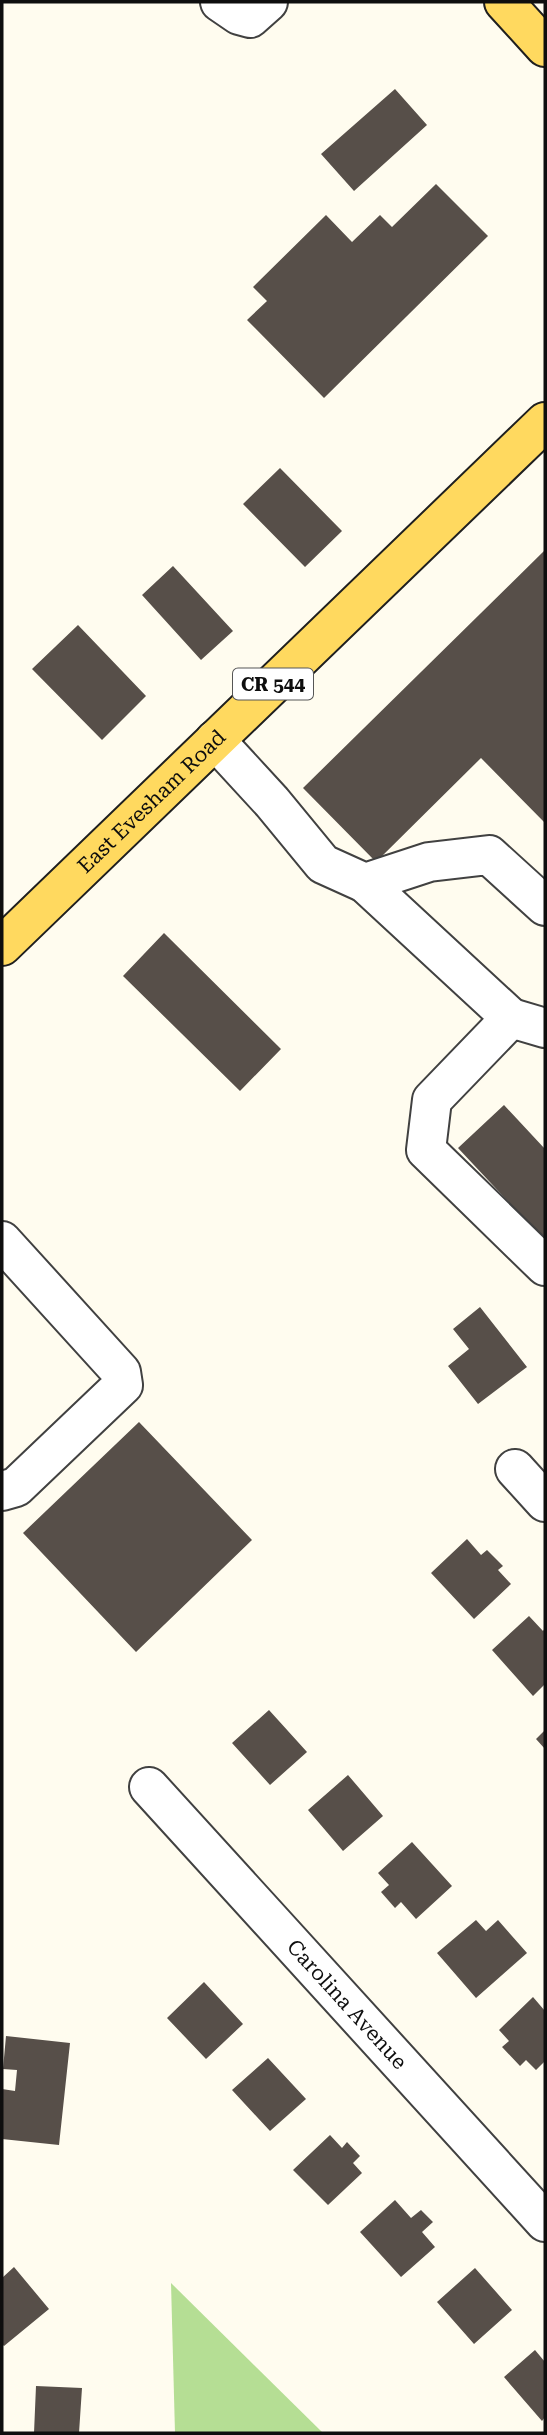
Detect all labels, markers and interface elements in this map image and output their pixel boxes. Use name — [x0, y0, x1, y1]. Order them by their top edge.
road number: CR 544 — [233, 668, 313, 699]
street label: East Evesham Road — [73, 725, 231, 878]
street label: Carolina Avenue — [282, 1935, 412, 2074]

